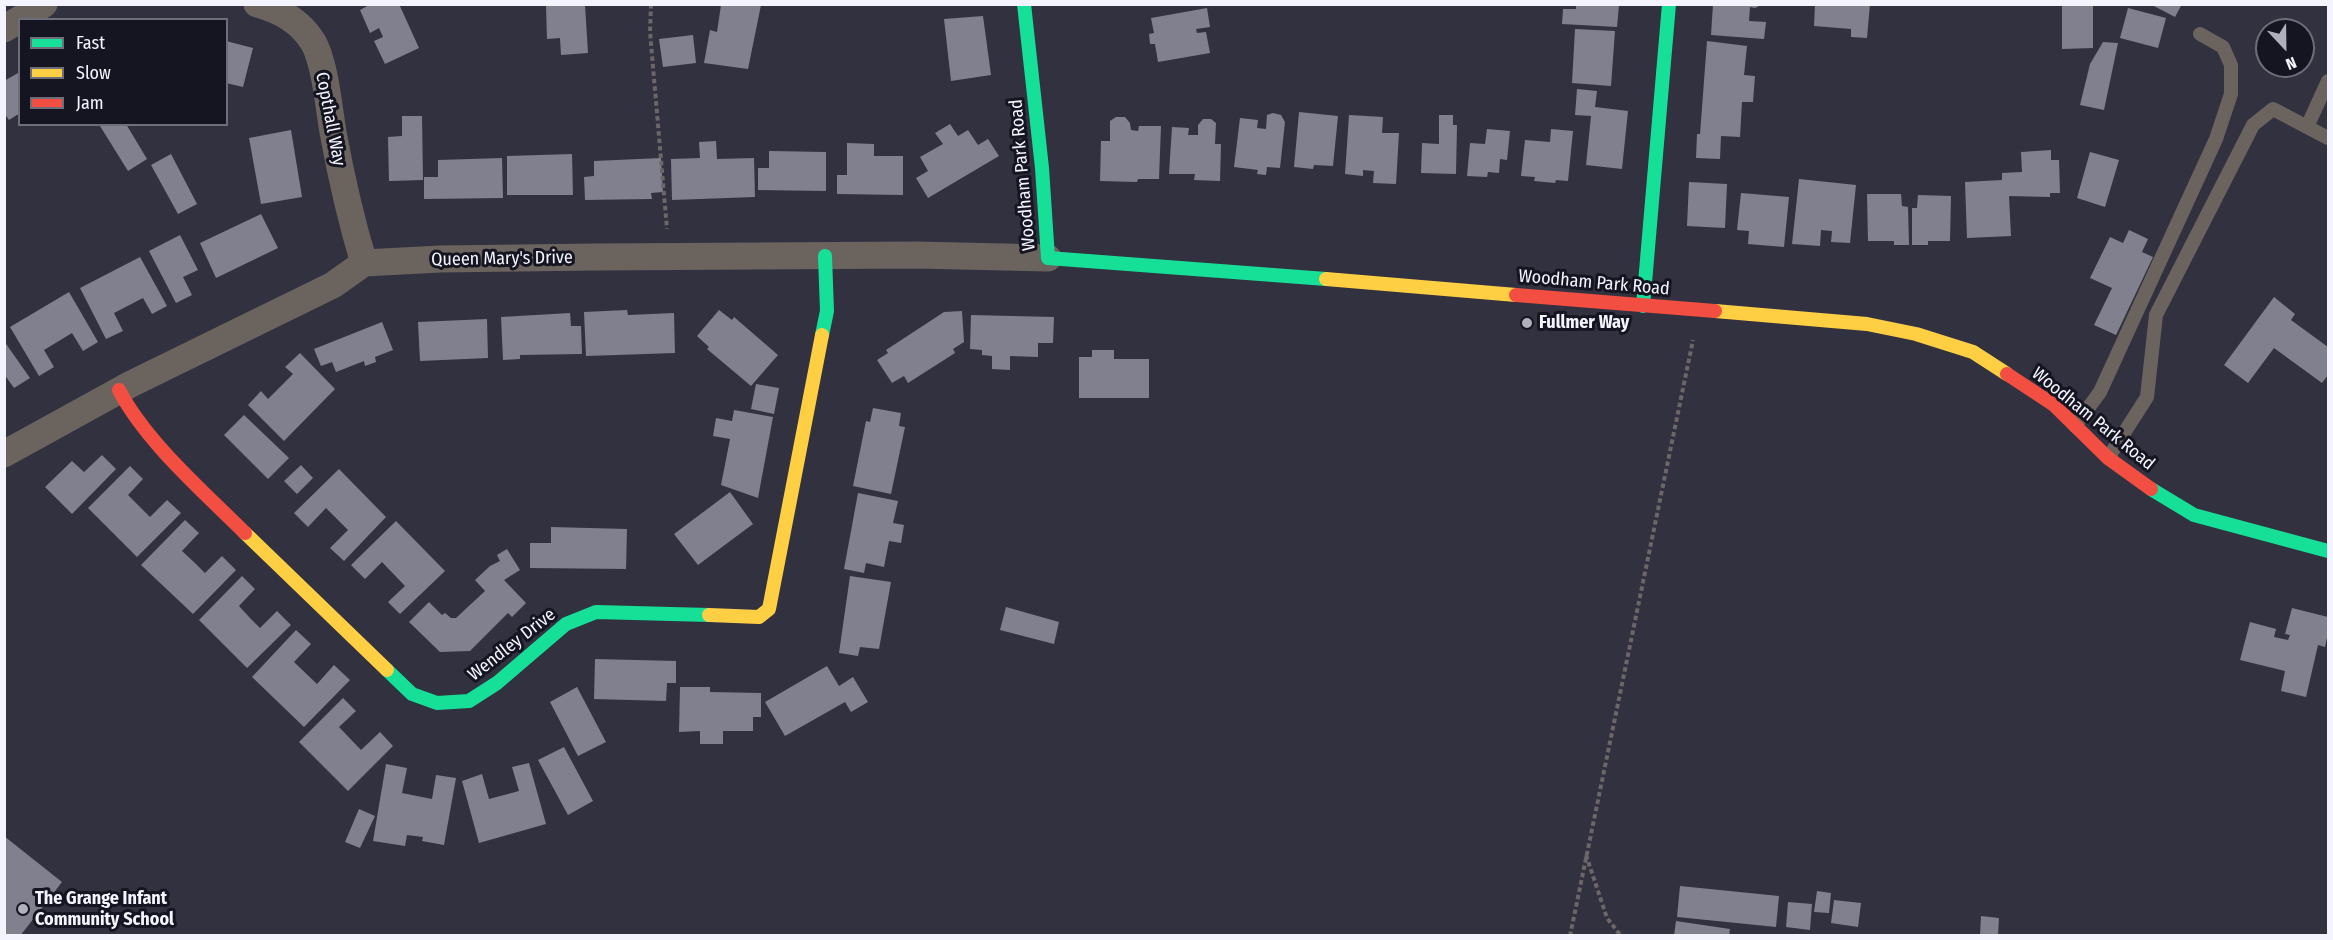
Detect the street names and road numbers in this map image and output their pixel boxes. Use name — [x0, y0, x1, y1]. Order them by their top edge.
street label: Copthall Way — [310, 70, 350, 168]
street label: Woodham Park Road — [1006, 98, 1040, 252]
street label: Queen Mary's Drive — [431, 247, 573, 271]
street label: Woodham Park Road — [1517, 266, 1671, 300]
street label: Woodham Park Road — [2027, 363, 2159, 475]
street label: Wendley Drive — [464, 604, 560, 686]

